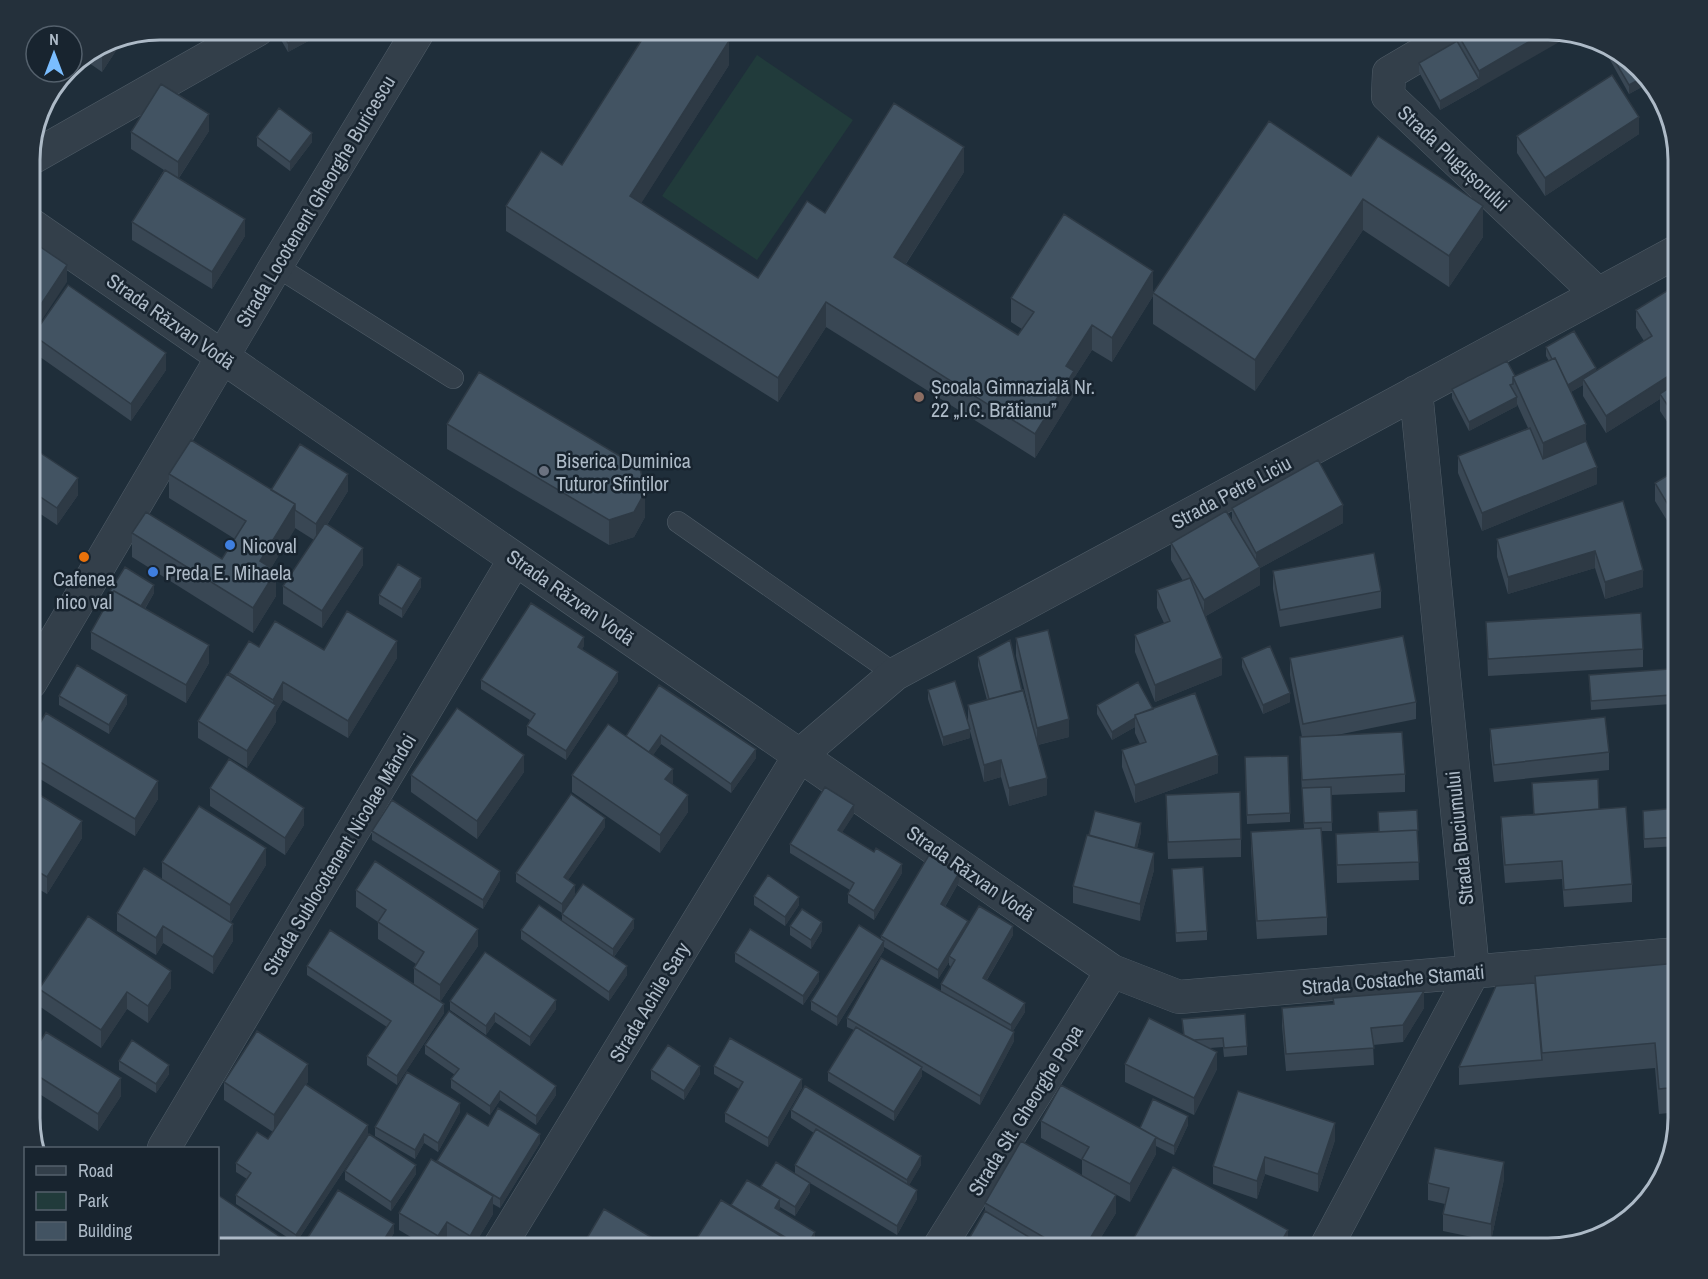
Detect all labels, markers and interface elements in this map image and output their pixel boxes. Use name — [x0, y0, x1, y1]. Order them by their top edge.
north arrow — [24, 24, 84, 84]
text: N — [49, 28, 59, 50]
street label: Strada Locotenent Gheorghe Buricescu — [229, 70, 401, 332]
street label: Strada Plugușorului — [1392, 99, 1516, 217]
street label: Strada Răzvan Vodă — [102, 267, 240, 375]
place label: Școala Gimnazială Nr. 22 „I.C. Brătianu” — [931, 373, 1095, 423]
marker: Școala Gimnazială Nr. 22 „I.C. Brătianu” — [912, 390, 926, 404]
place label: Biserica Duminica Tuturor Sfinților — [556, 447, 691, 497]
street label: Strada Petre Liciu — [1166, 449, 1296, 535]
marker: Biserica Duminica Tuturor Sfinților — [537, 464, 551, 478]
place label: Nicoval — [242, 532, 297, 559]
marker: Nicoval — [223, 538, 237, 552]
street label: Strada Răzvan Vodă — [502, 543, 640, 651]
marker: Cafenea nico val — [77, 550, 91, 564]
place label: Preda E. Mihaela — [165, 559, 292, 586]
place label: Cafenea nico val — [53, 565, 115, 615]
marker: Preda E. Mihaela — [146, 565, 160, 579]
street label: Strada Sublocotenent Nicolae Măndoi — [256, 728, 422, 980]
street label: Strada Buciumului — [1439, 769, 1479, 907]
street label: Strada Răzvan Vodă — [902, 819, 1040, 927]
street label: Strada Achile Sary — [602, 936, 696, 1067]
street label: Strada Costache Stamati — [1301, 958, 1485, 1000]
street label: Strada Slt. Gheorghe Popa — [961, 1019, 1089, 1201]
legend — [24, 1147, 219, 1255]
text: Road — [78, 1158, 113, 1183]
text: Park — [78, 1188, 109, 1213]
text: Building — [78, 1218, 133, 1243]

